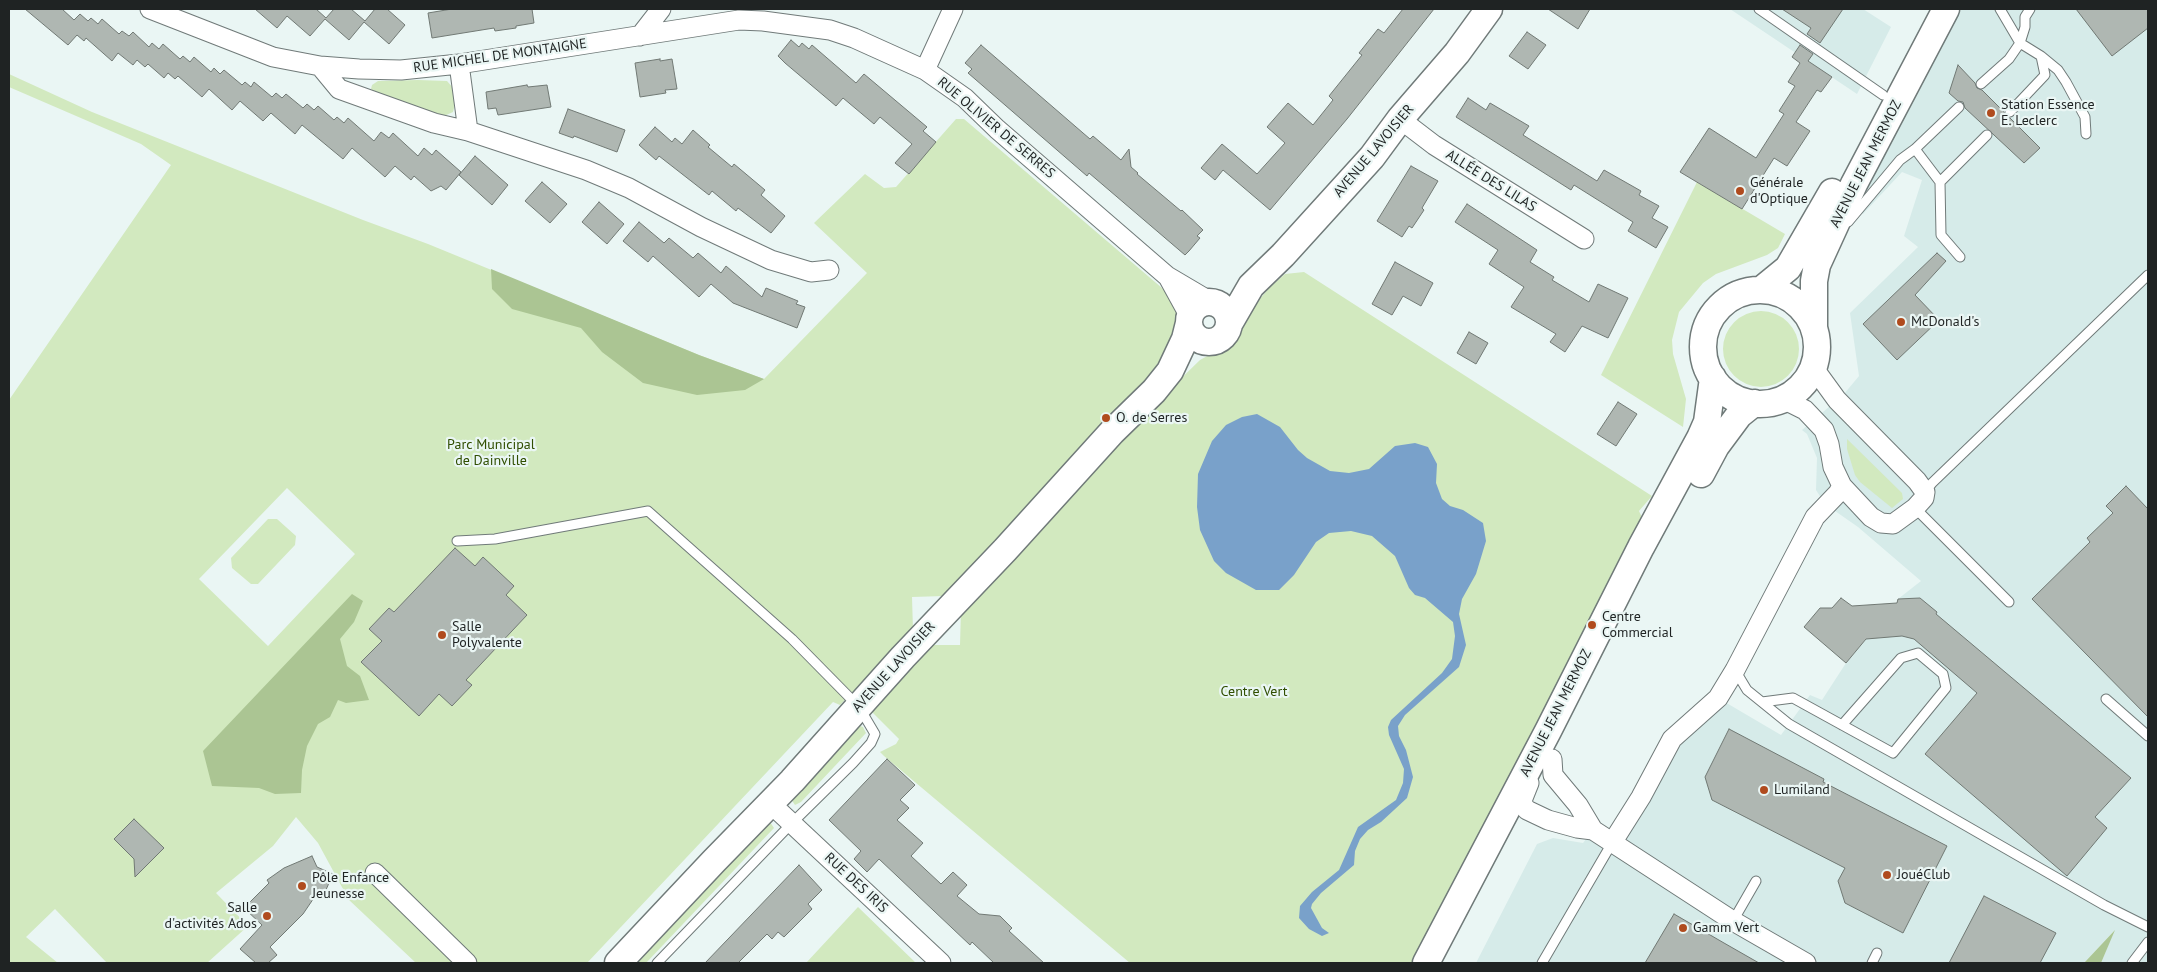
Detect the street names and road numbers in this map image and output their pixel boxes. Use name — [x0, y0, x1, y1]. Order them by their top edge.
street label: RUE MICHEL DE MONTAIGNE — [412, 36, 588, 76]
street label: RUE OLIVIER DE SERRES — [934, 74, 1058, 182]
street label: AVENUE JEAN MERMOZ — [1827, 98, 1905, 230]
street label: AVENUE LAVOISIER — [1330, 101, 1418, 201]
street label: ALLÉE DES LILAS — [1443, 146, 1539, 216]
street label: AVENUE LAVOISIER — [849, 618, 939, 716]
street label: AVENUE JEAN MERMOZ — [1517, 647, 1595, 779]
street label: RUE DES IRIS — [821, 849, 891, 917]

